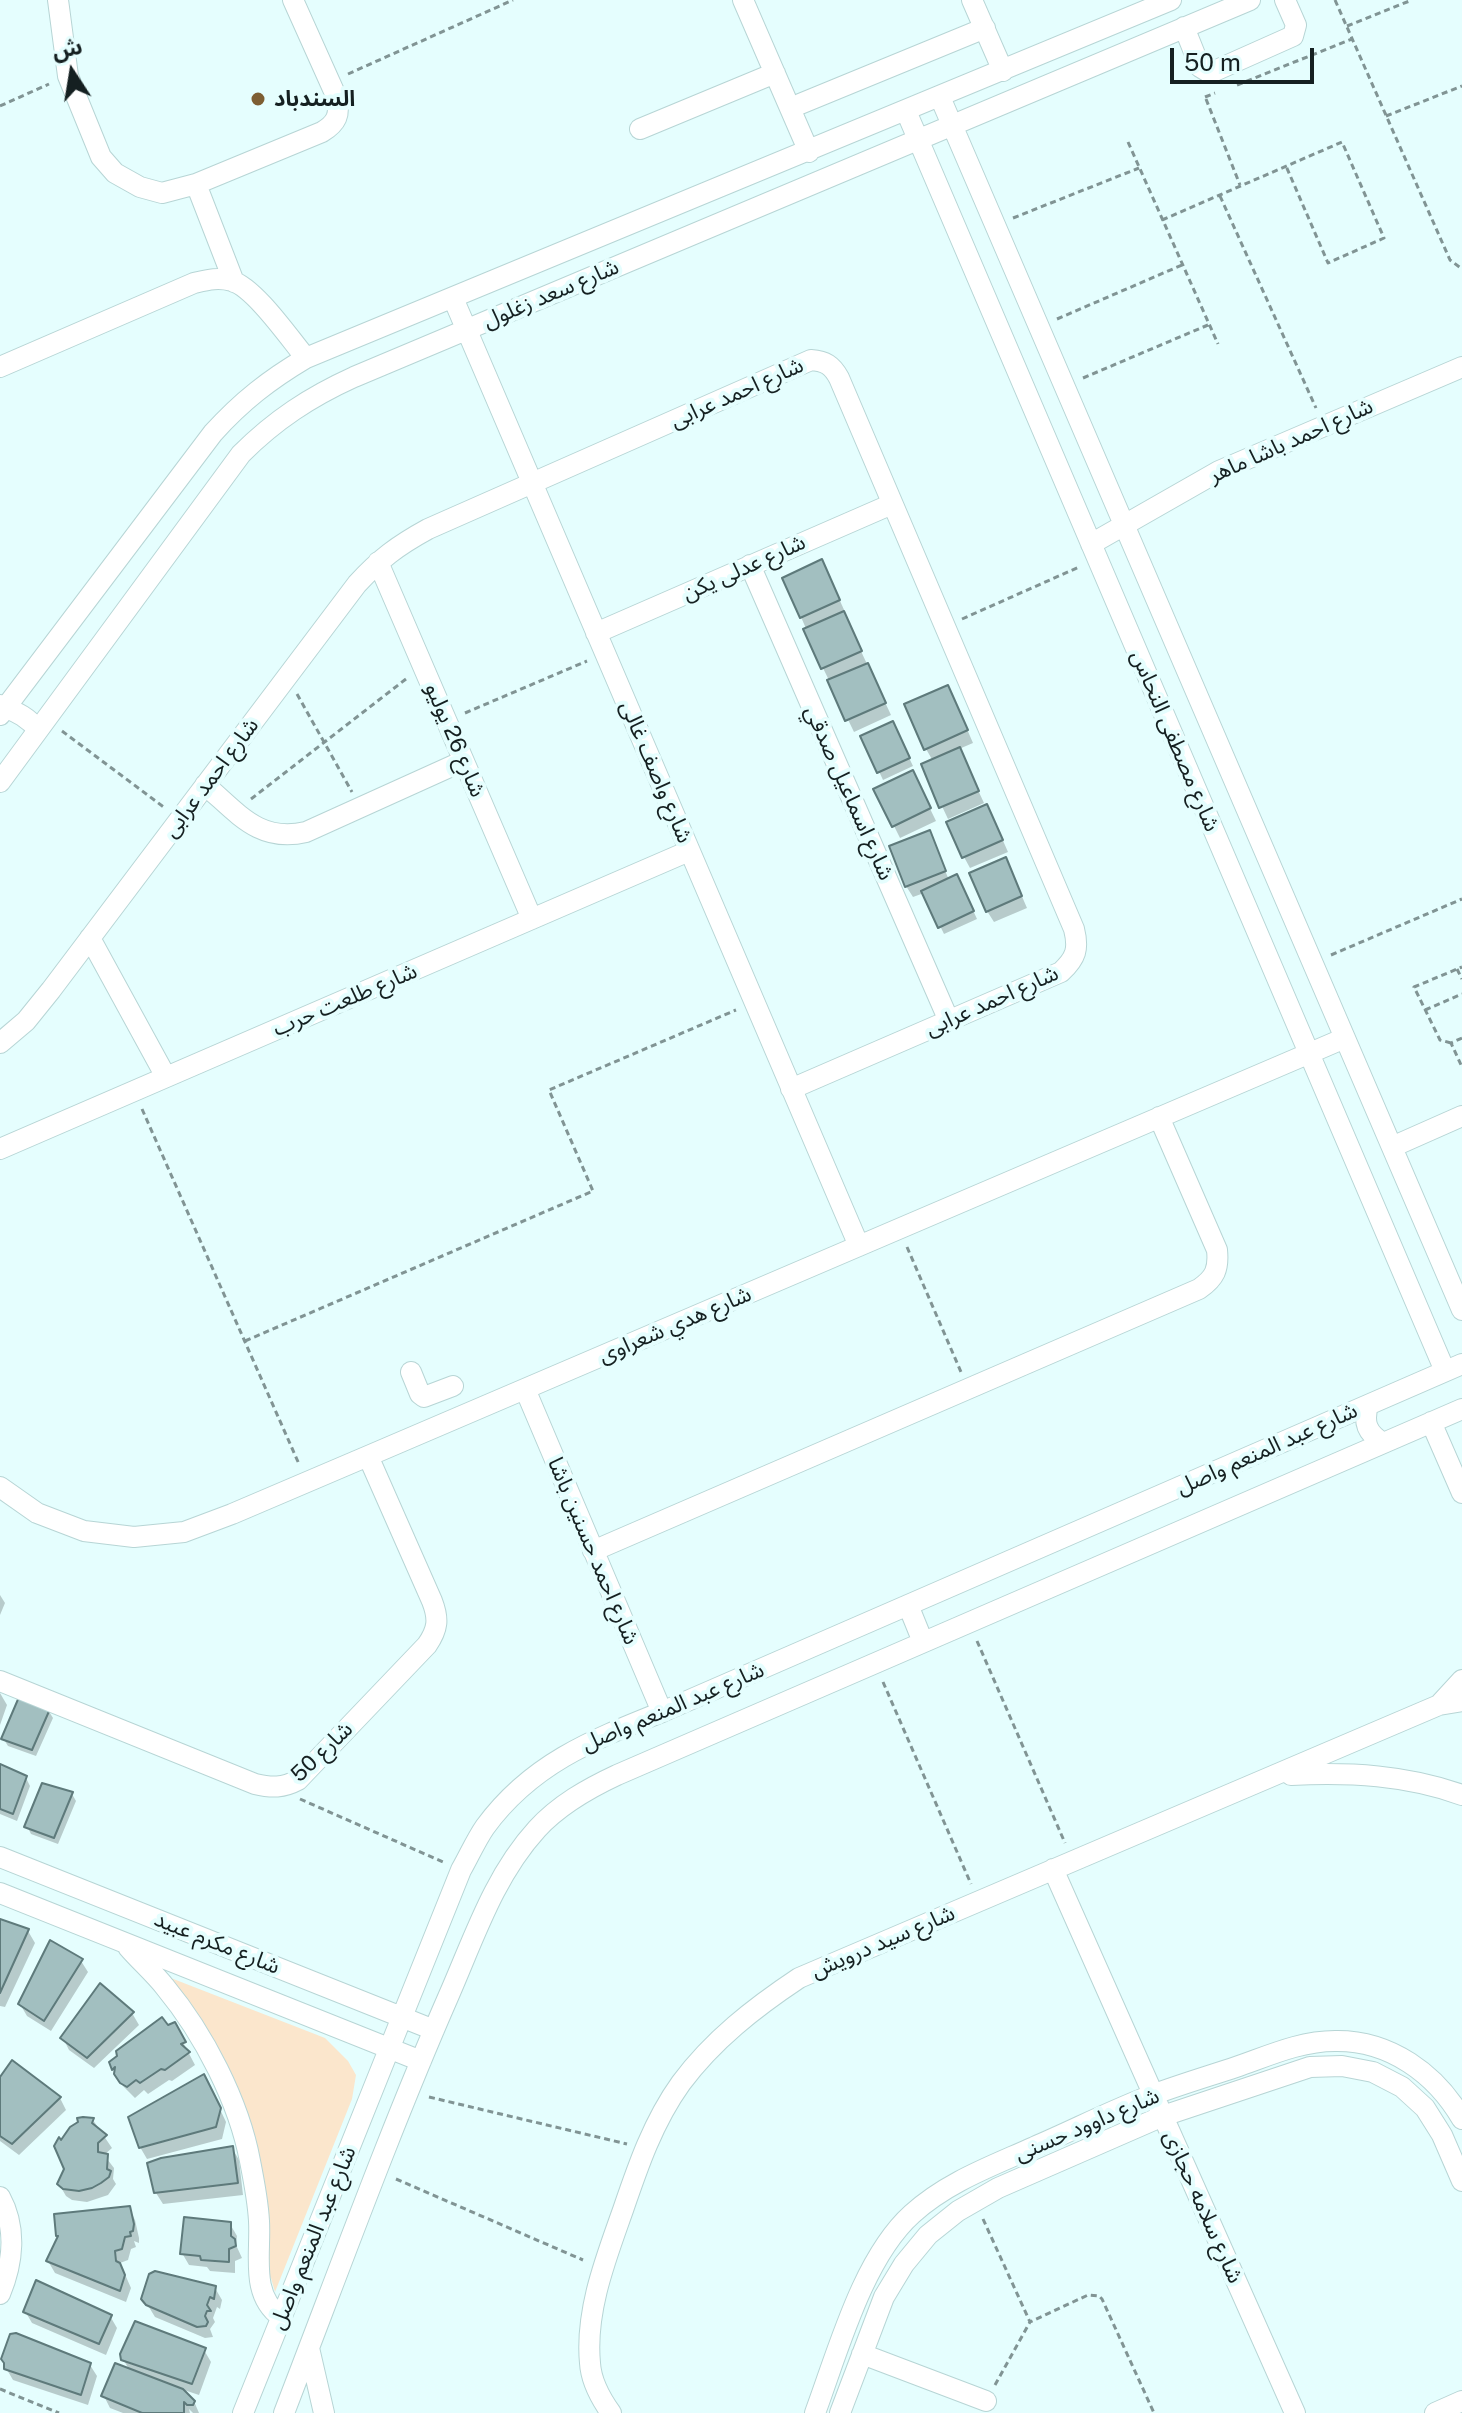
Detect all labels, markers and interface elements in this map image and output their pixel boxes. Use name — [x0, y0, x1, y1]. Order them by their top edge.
north arrow — [32, 32, 112, 112]
scale bar — [1174, 32, 1318, 82]
text: ش — [50, 33, 84, 64]
text: 50 m — [1184, 48, 1241, 76]
place label: السندباد — [274, 86, 355, 112]
marker: السندباد — [249, 90, 267, 108]
street label: شارع سعد زغلول — [479, 254, 623, 334]
street label: شارع احمد عرابى — [666, 352, 808, 434]
street label: شارع احمد باشا ماهر — [1205, 393, 1377, 489]
street label: شارع عدلى يكن — [678, 529, 810, 607]
street label: شارع مصطفى النحاس — [1125, 646, 1225, 836]
street label: شارع 26 يوليو — [419, 679, 491, 801]
street label: شارع واصف غالى — [614, 697, 698, 847]
street label: شارع اسماعيل صدقي — [799, 702, 899, 884]
street label: شارع احمد عرابى — [158, 713, 264, 843]
street label: شارع طلعت حرب — [269, 958, 421, 1042]
street label: شارع احمد عرابى — [921, 960, 1063, 1042]
street label: شارع هدي شعراوى — [595, 1281, 755, 1369]
street label: شارع عبد المنعم واصل — [1172, 1397, 1362, 1501]
street label: شارع احمد حسنين باشا — [542, 1453, 644, 1649]
street label: شارع عبد المنعم واصل — [578, 1657, 768, 1757]
street label: شارع 50 — [286, 1716, 358, 1788]
street label: شارع سيد درويش — [807, 1900, 959, 1984]
street label: شارع مكرم عبيد — [150, 1906, 284, 1980]
street label: شارع داوود حسنى — [1011, 2083, 1163, 2167]
street label: شارع سلامه حجازى — [1158, 2127, 1248, 2287]
street label: شارع عبد المنعم واصل — [264, 2143, 362, 2333]

